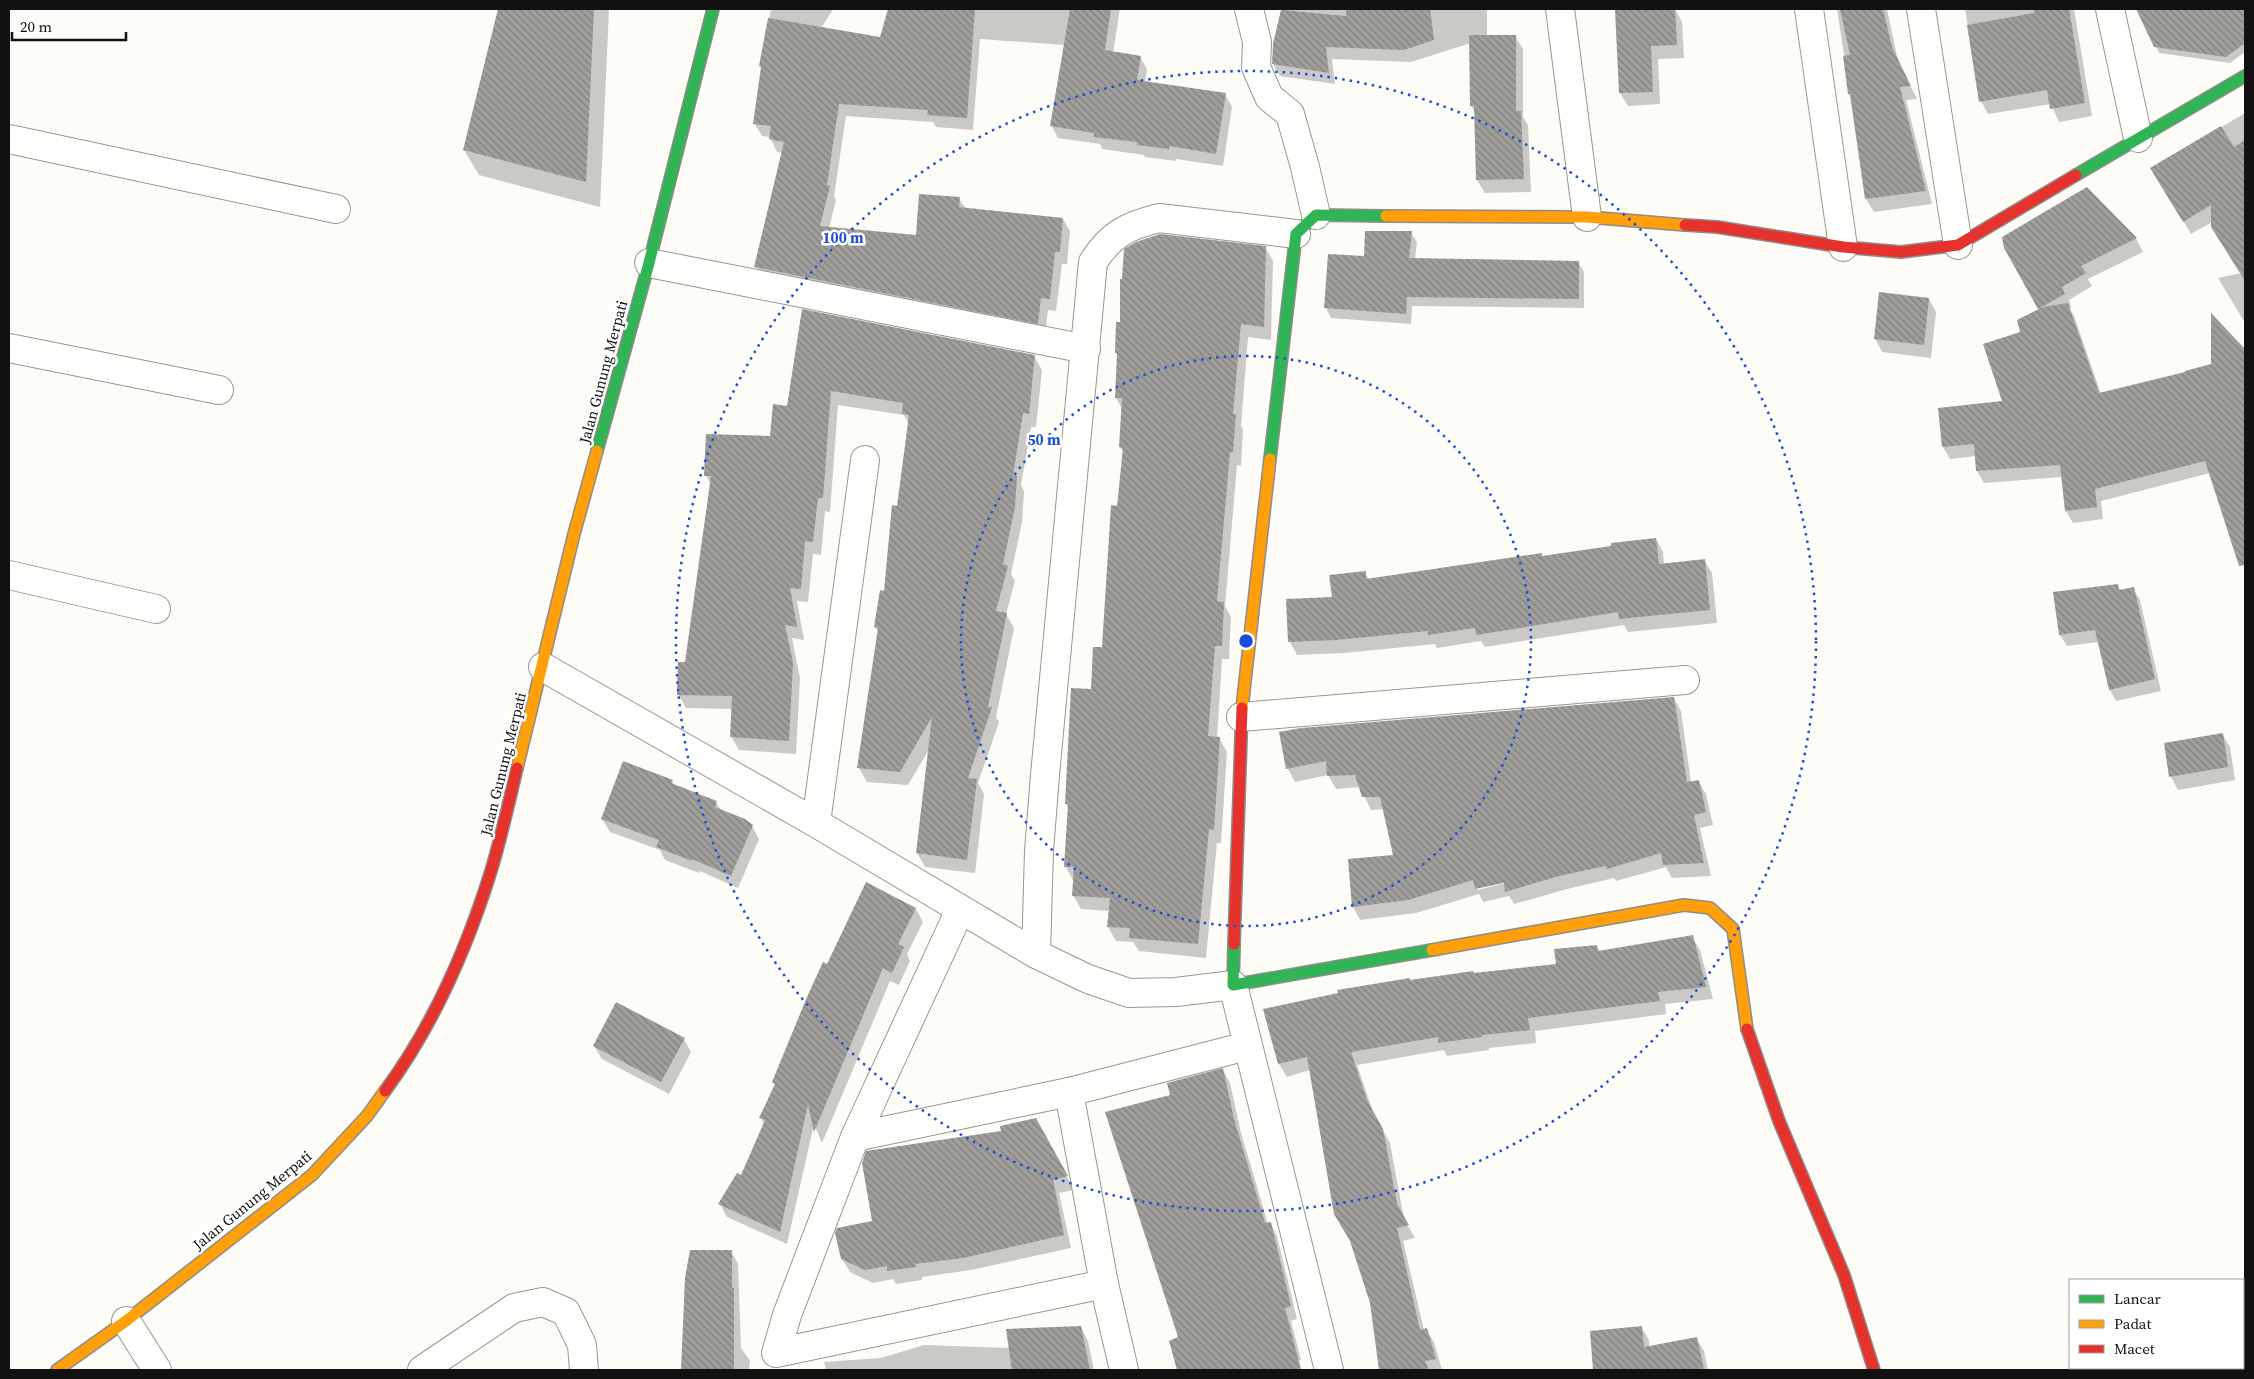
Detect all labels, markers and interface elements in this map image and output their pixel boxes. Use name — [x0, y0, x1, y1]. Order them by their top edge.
scale bar — [12, 10, 126, 42]
text: 20 m — [20, 16, 52, 37]
text: 100 m — [822, 227, 864, 248]
street label: Jalan Gunung Merpati — [574, 298, 632, 447]
text: 50 m — [1027, 429, 1061, 450]
centre of rings — [1237, 632, 1255, 650]
street label: Jalan Gunung Merpati — [475, 690, 531, 839]
street label: Jalan Gunung Merpati — [187, 1145, 316, 1255]
legend — [2069, 1279, 2244, 1369]
text: Lancar — [2114, 1288, 2161, 1309]
text: Padat — [2114, 1313, 2151, 1334]
text: Macet — [2114, 1338, 2155, 1359]

